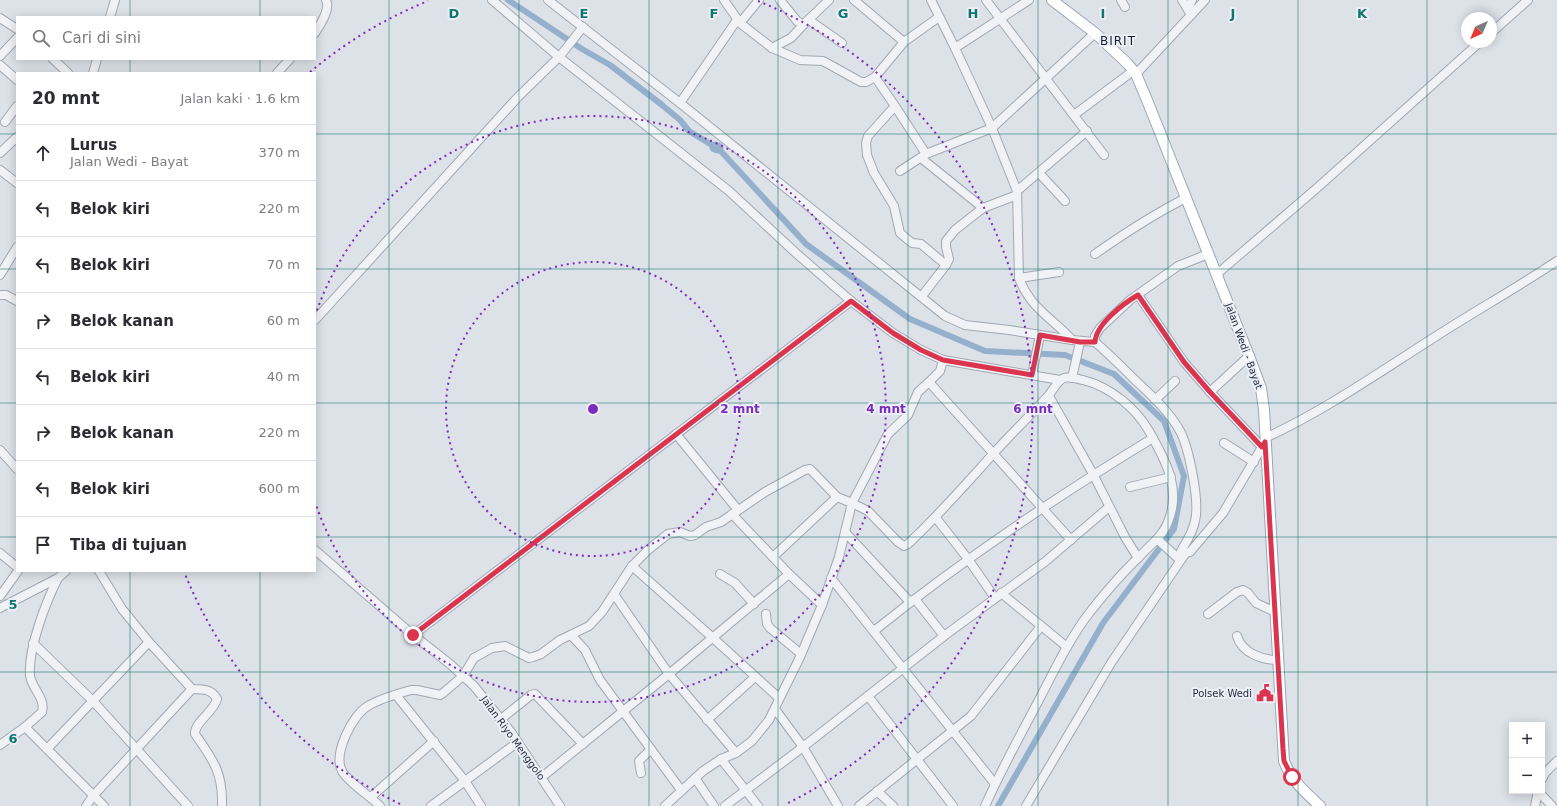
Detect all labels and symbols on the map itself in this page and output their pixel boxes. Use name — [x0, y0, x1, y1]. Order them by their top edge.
text: D — [449, 6, 460, 21]
text: E — [580, 6, 588, 21]
text: F — [710, 6, 718, 21]
text: G — [838, 6, 848, 21]
text: H — [968, 6, 978, 21]
text: I — [1101, 6, 1105, 21]
text: J — [1230, 6, 1235, 21]
text: K — [1357, 6, 1368, 21]
north arrow — [1461, 12, 1497, 48]
district label: BIRIT — [1100, 34, 1136, 48]
street label: Jalan Wedi - Bayat — [1223, 300, 1265, 391]
centre of rings — [586, 402, 600, 416]
text: 2 mnt — [720, 402, 760, 416]
text: 4 mnt — [866, 402, 906, 416]
text: 6 mnt — [1013, 402, 1053, 416]
text: 5 — [8, 597, 18, 612]
route end — [404, 626, 422, 644]
public building icon: Polsek Wedi — [1255, 683, 1275, 703]
place label: Polsek Wedi — [1193, 688, 1252, 699]
street label: Jalan Riyo Menggolo — [478, 693, 547, 782]
text: 6 — [8, 731, 18, 746]
route start — [1283, 768, 1301, 786]

